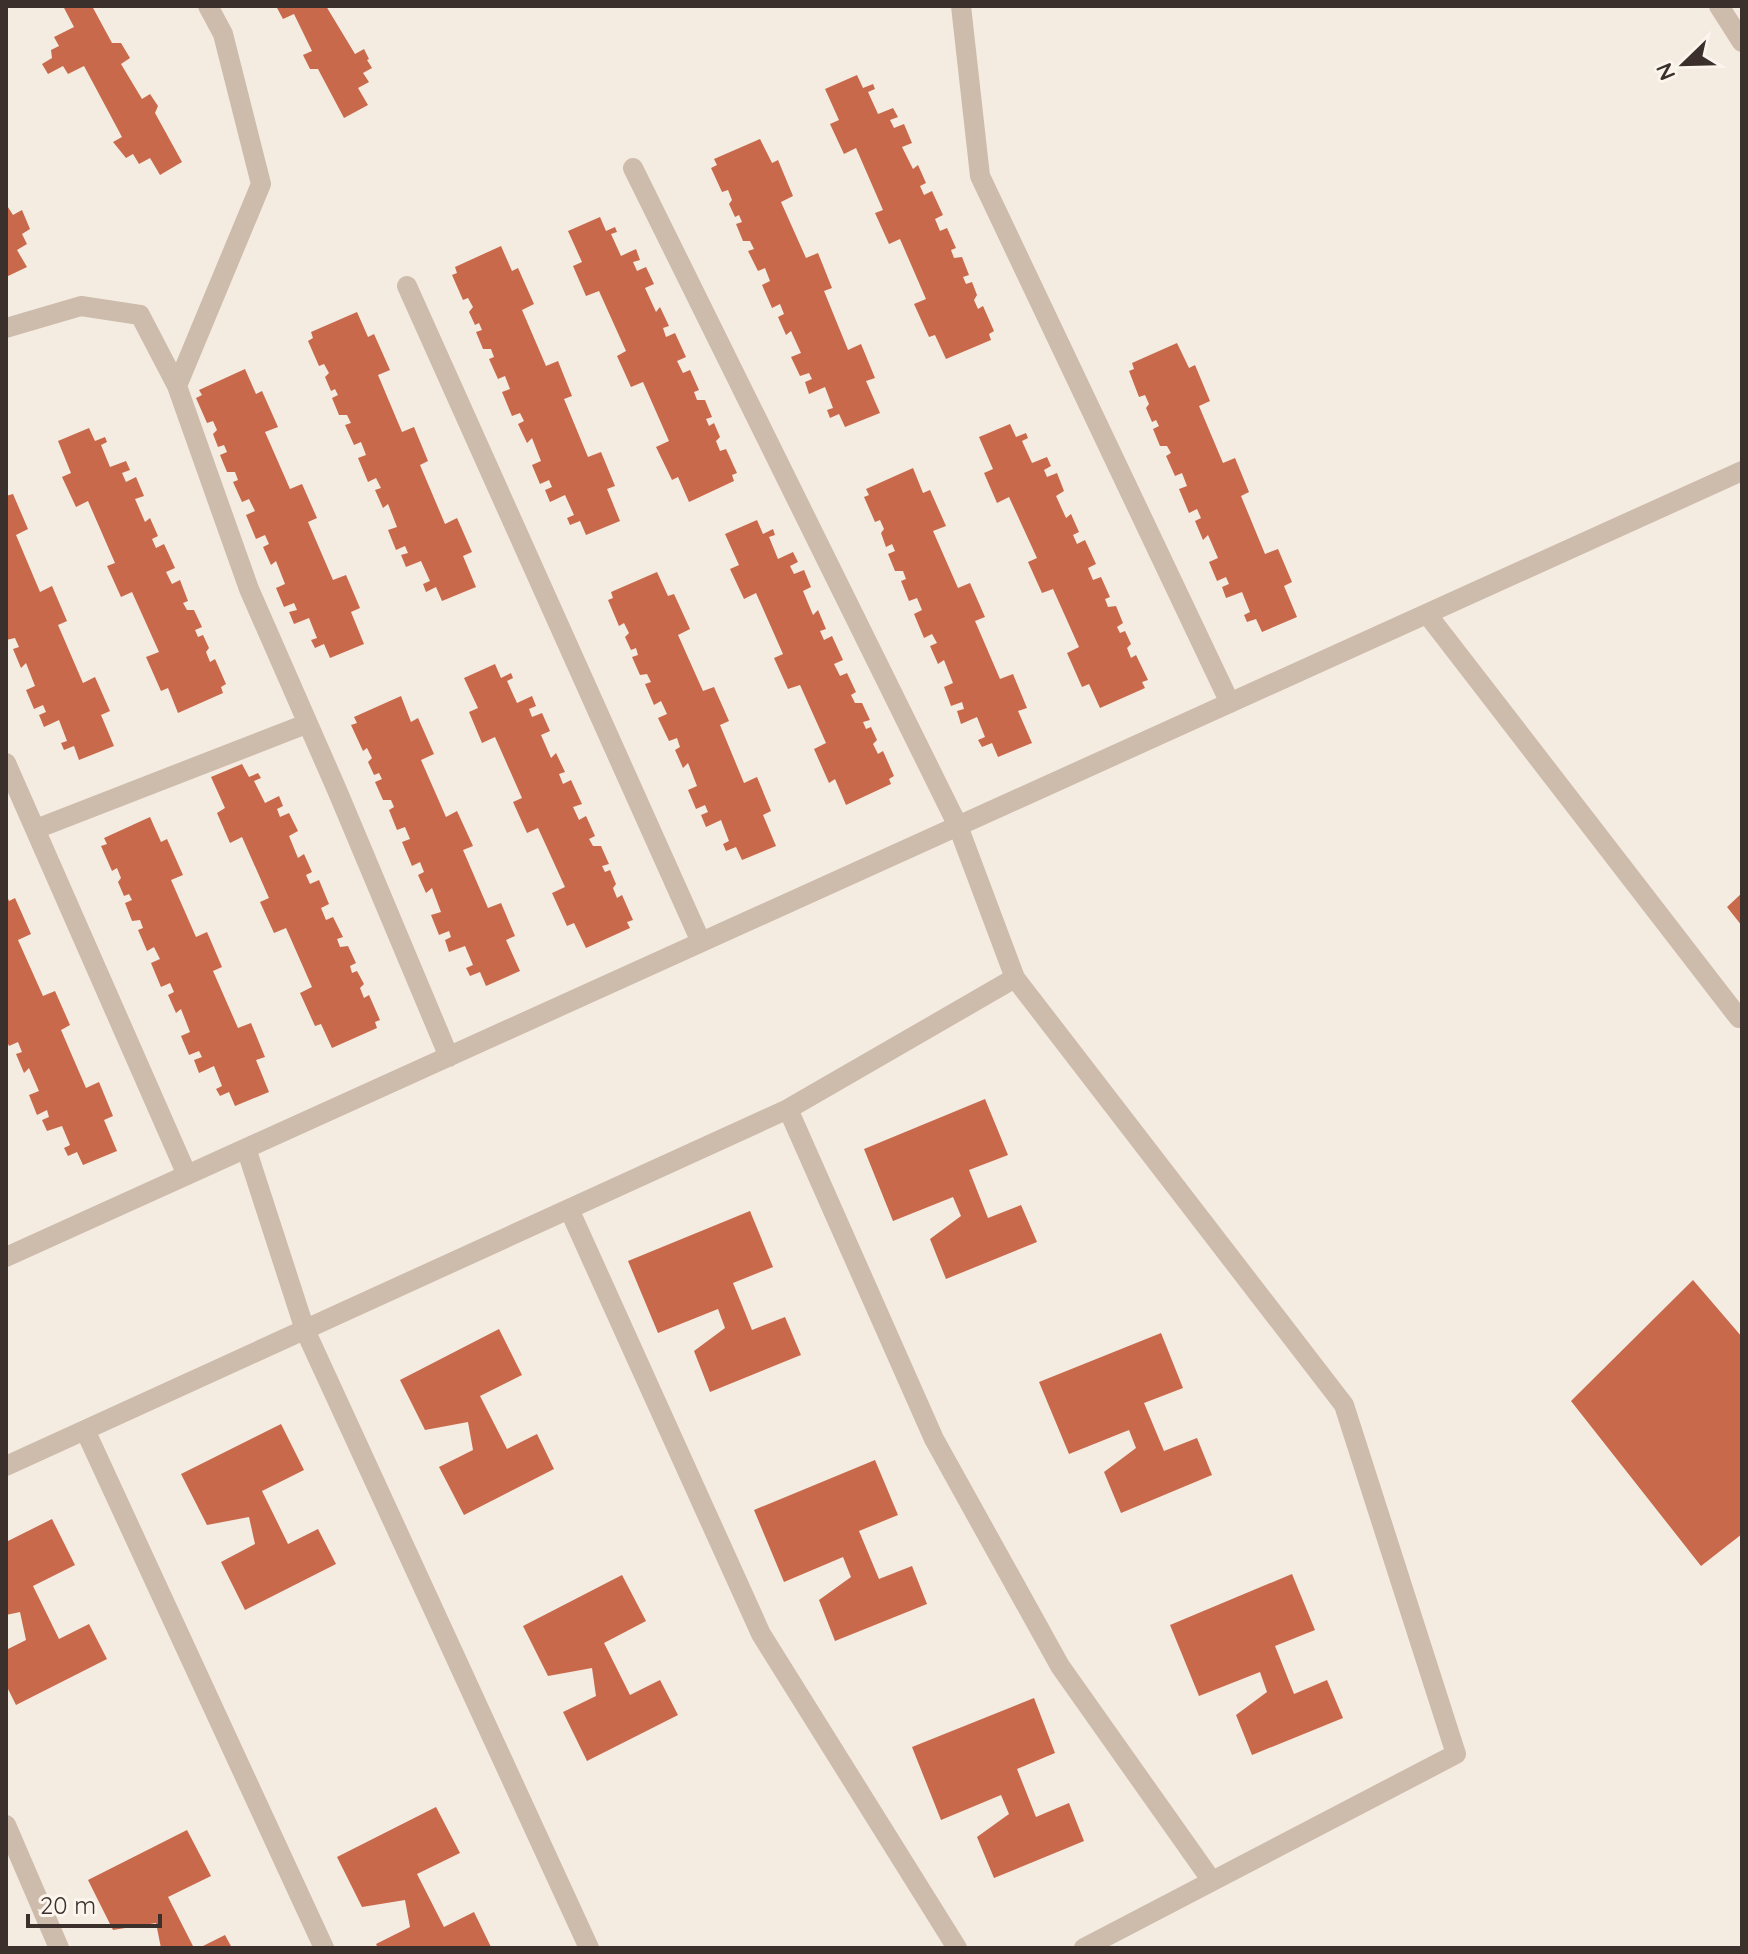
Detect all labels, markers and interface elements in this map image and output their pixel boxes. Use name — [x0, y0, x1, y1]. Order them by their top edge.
north arrow — [1644, 24, 1724, 104]
text: N — [1650, 59, 1682, 85]
scale bar — [28, 1878, 160, 1928]
text: 20 m — [40, 1890, 96, 1920]

